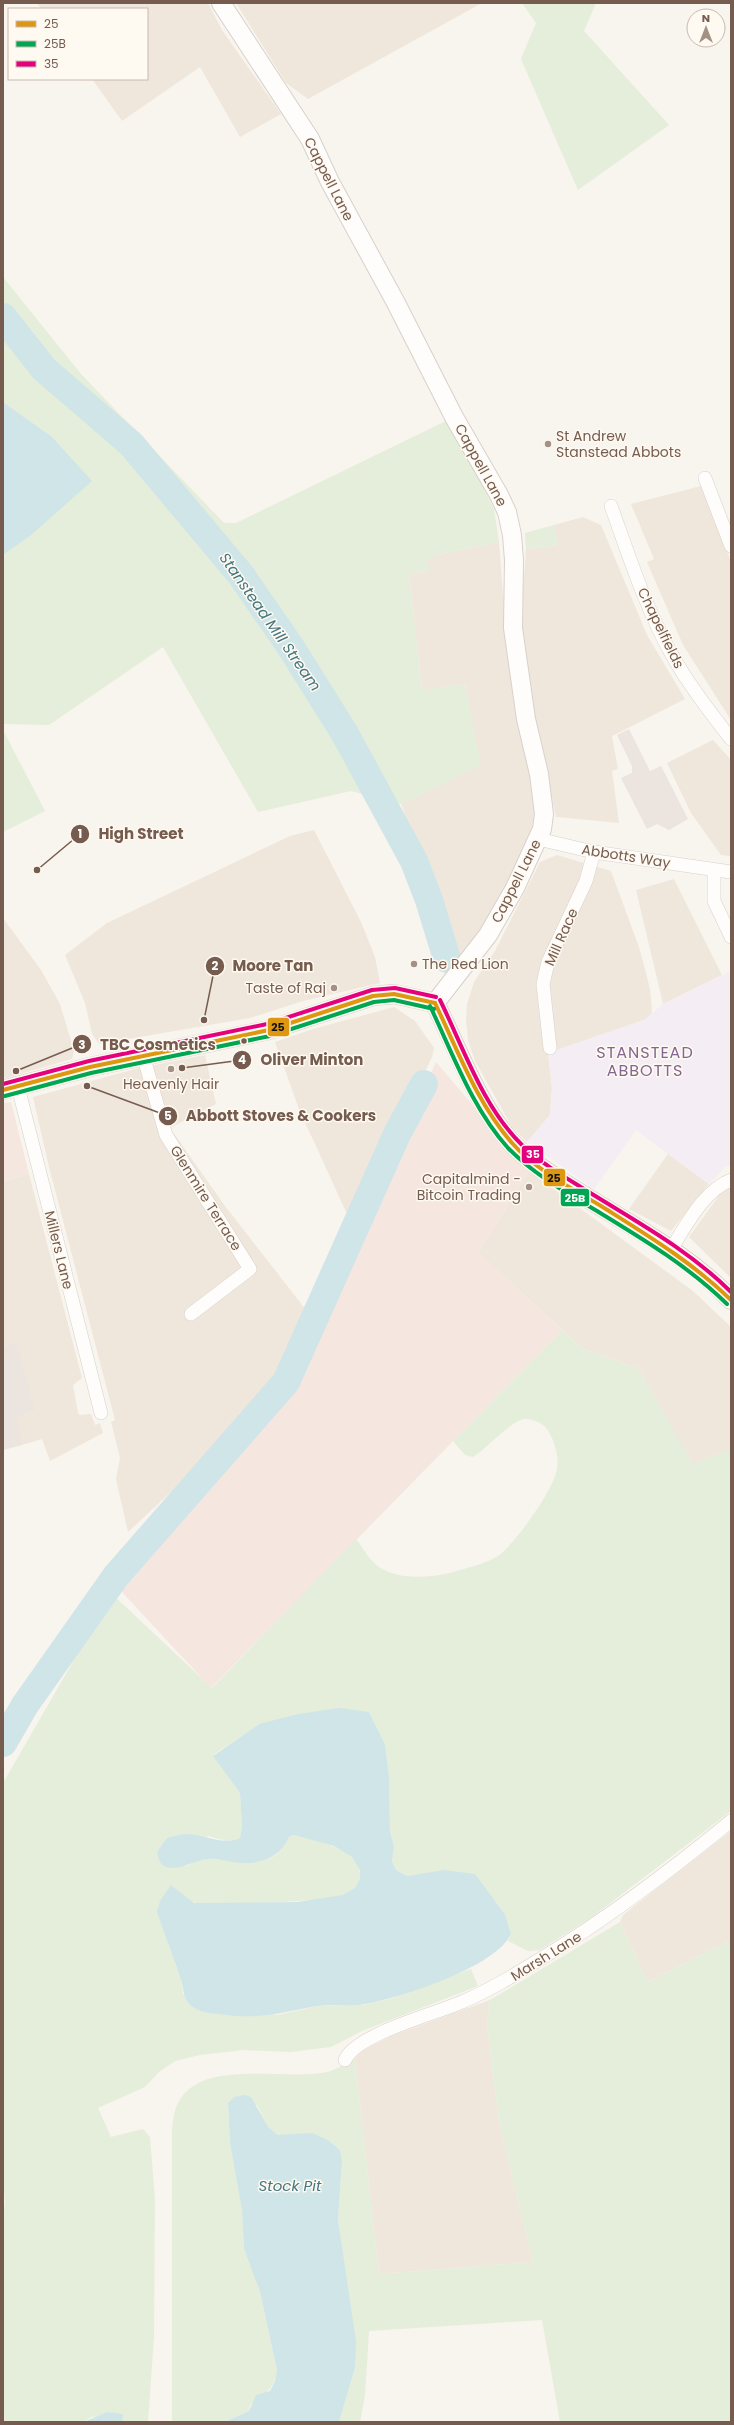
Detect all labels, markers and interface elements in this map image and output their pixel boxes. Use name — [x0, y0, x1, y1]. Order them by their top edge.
legend — [8, 8, 148, 80]
north arrow — [686, 8, 726, 48]
text: N — [702, 10, 710, 26]
text: 25 — [44, 15, 58, 32]
text: 25B — [44, 35, 66, 52]
text: 35 — [44, 55, 59, 72]
street label: Cappell Lane — [299, 134, 359, 225]
street label: Cappell Lane — [450, 420, 512, 510]
place label: St Andrew Stanstead Abbots — [556, 426, 681, 462]
marker: St Andrew Stanstead Abbots — [543, 439, 553, 449]
water label: Stanstead Mill Stream — [215, 548, 326, 695]
street label: Chapelfields — [633, 584, 689, 672]
callout: High Street — [70, 820, 192, 847]
text: High Street — [98, 823, 184, 844]
text: 1 — [78, 825, 82, 842]
street label: Cappell Lane — [486, 835, 546, 926]
street label: Abbotts Way — [580, 839, 672, 873]
street label: Mill Race — [539, 905, 583, 969]
callout: Moore Tan — [205, 952, 321, 979]
place label: The Red Lion — [422, 954, 509, 974]
text: Moore Tan — [233, 955, 313, 976]
text: 2 — [212, 957, 219, 974]
marker: The Red Lion — [409, 959, 419, 969]
place label: Taste of Raj — [245, 978, 326, 998]
marker: Taste of Raj — [329, 983, 339, 993]
line badge: 25 — [267, 1017, 290, 1037]
text: 25 — [271, 1019, 285, 1035]
callout: TBC Cosmetics — [72, 1031, 224, 1058]
text: TBC Cosmetics — [100, 1034, 216, 1055]
text: 3 — [78, 1036, 86, 1053]
unlabelled marker — [239, 1036, 249, 1046]
district label: STANSTEAD ABBOTTS — [596, 1041, 694, 1082]
callout: Oliver Minton — [232, 1046, 371, 1073]
text: Oliver Minton — [261, 1049, 363, 1070]
text: 4 — [238, 1051, 246, 1068]
marker: Heavenly Hair — [166, 1064, 176, 1074]
place label: Heavenly Hair — [123, 1074, 219, 1094]
callout: Abbott Stoves & Cookers — [158, 1102, 384, 1129]
text: Abbott Stoves & Cookers — [186, 1105, 376, 1126]
text: 5 — [164, 1107, 172, 1124]
street label: Glenmire Terrace — [166, 1141, 247, 1255]
line badge: 35 — [521, 1145, 544, 1164]
text: 35 — [526, 1146, 540, 1162]
line badge: 25 — [543, 1168, 566, 1187]
place label: Capitalmind - Bitcoin Trading — [417, 1169, 521, 1205]
text: 25 — [547, 1170, 561, 1186]
marker: Capitalmind - Bitcoin Trading — [524, 1182, 534, 1192]
line badge: 25B — [560, 1188, 590, 1207]
text: 25B — [565, 1190, 585, 1206]
street label: Millers Lane — [40, 1209, 79, 1292]
street label: Marsh Lane — [507, 1926, 585, 1986]
water label: Stock Pit — [259, 2175, 322, 2196]

